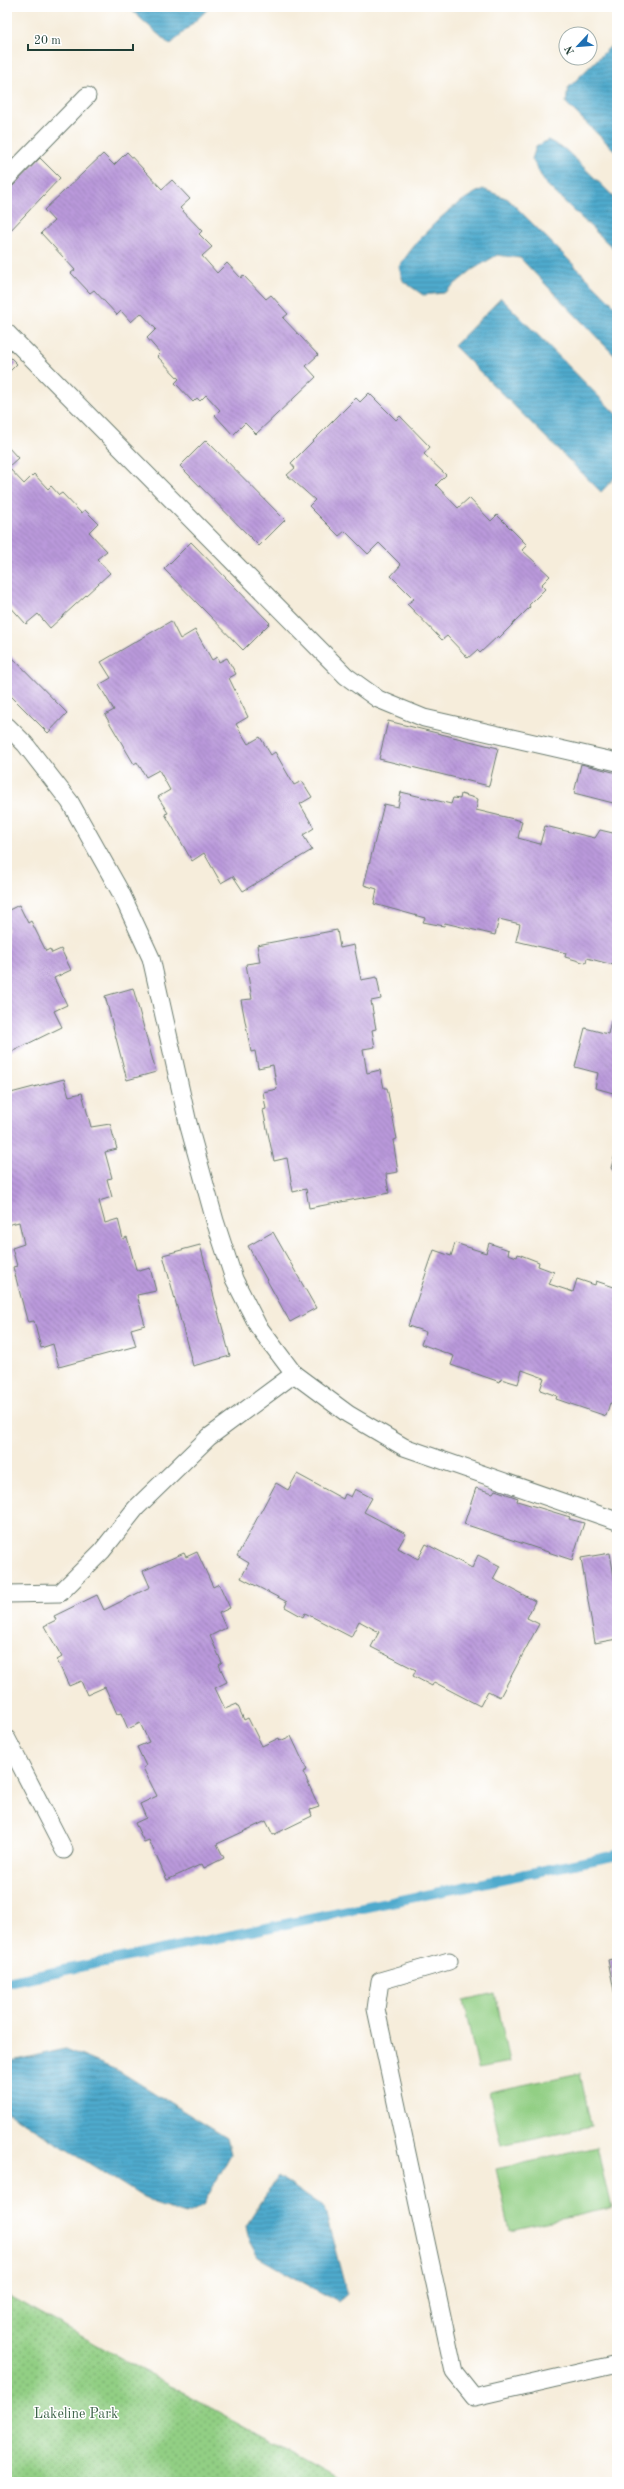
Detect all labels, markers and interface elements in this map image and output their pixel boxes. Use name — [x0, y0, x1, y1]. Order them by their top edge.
scale bar — [28, 26, 133, 52]
north arrow — [558, 26, 598, 66]
text: 20 m — [34, 35, 61, 47]
text: N — [563, 43, 577, 56]
park label: Lakeline Park — [34, 2407, 118, 2421]

